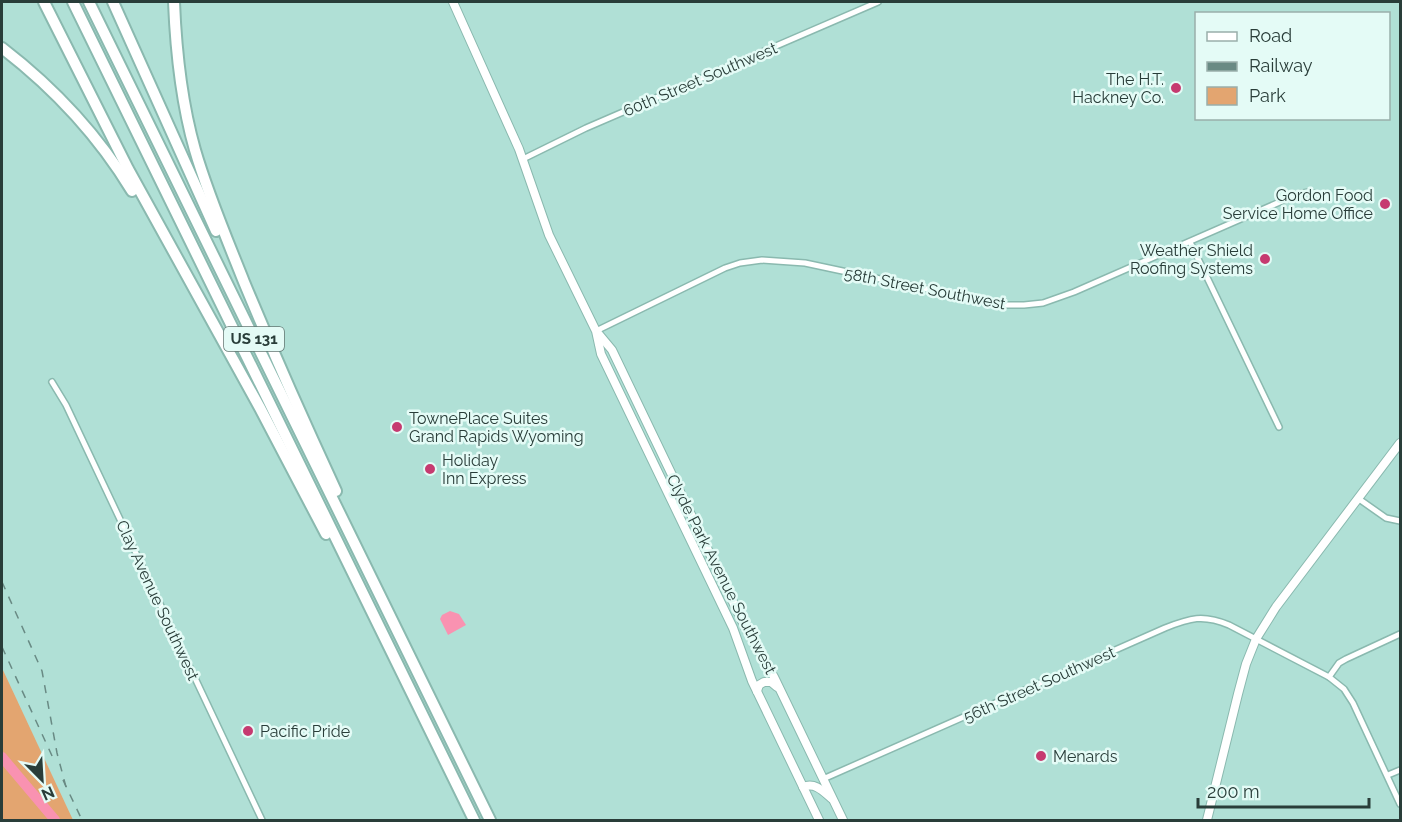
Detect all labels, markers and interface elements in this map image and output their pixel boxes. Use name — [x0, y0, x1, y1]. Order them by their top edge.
legend — [1195, 12, 1390, 120]
text: Road — [1249, 25, 1292, 46]
street label: 60th Street Southwest — [621, 38, 780, 120]
text: Railway — [1249, 55, 1313, 76]
place label: The H.T. Hackney Co. — [1072, 70, 1164, 107]
marker: The H.T. Hackney Co. — [1169, 81, 1183, 95]
text: Park — [1249, 85, 1286, 106]
place label: Gordon Food Service Home Office — [1223, 186, 1373, 223]
marker: Gordon Food Service Home Office — [1378, 197, 1392, 211]
place label: Weather Shield Roofing Systems — [1130, 241, 1253, 278]
marker: Weather Shield Roofing Systems — [1258, 252, 1272, 266]
street label: 58th Street Southwest — [843, 264, 1008, 314]
road number: US 131 — [224, 327, 284, 351]
place label: TownePlace Suites Grand Rapids Wyoming — [409, 409, 584, 446]
marker: TownePlace Suites Grand Rapids Wyoming — [390, 420, 404, 434]
place label: Holiday Inn Express — [442, 451, 527, 488]
marker: Holiday Inn Express — [423, 462, 437, 476]
street label: Clyde Park Avenue Southwest — [663, 471, 781, 678]
street label: Clay Avenue Southwest — [112, 517, 203, 684]
street label: 56th Street Southwest — [960, 642, 1119, 726]
place label: Pacific Pride — [260, 722, 350, 741]
marker: Pacific Pride — [241, 724, 255, 738]
place label: Menards — [1053, 747, 1118, 766]
marker: Menards — [1034, 749, 1048, 763]
north arrow — [12, 750, 72, 810]
scale bar — [1198, 771, 1369, 809]
text: 200 m — [1207, 781, 1260, 802]
text: N — [38, 782, 57, 804]

